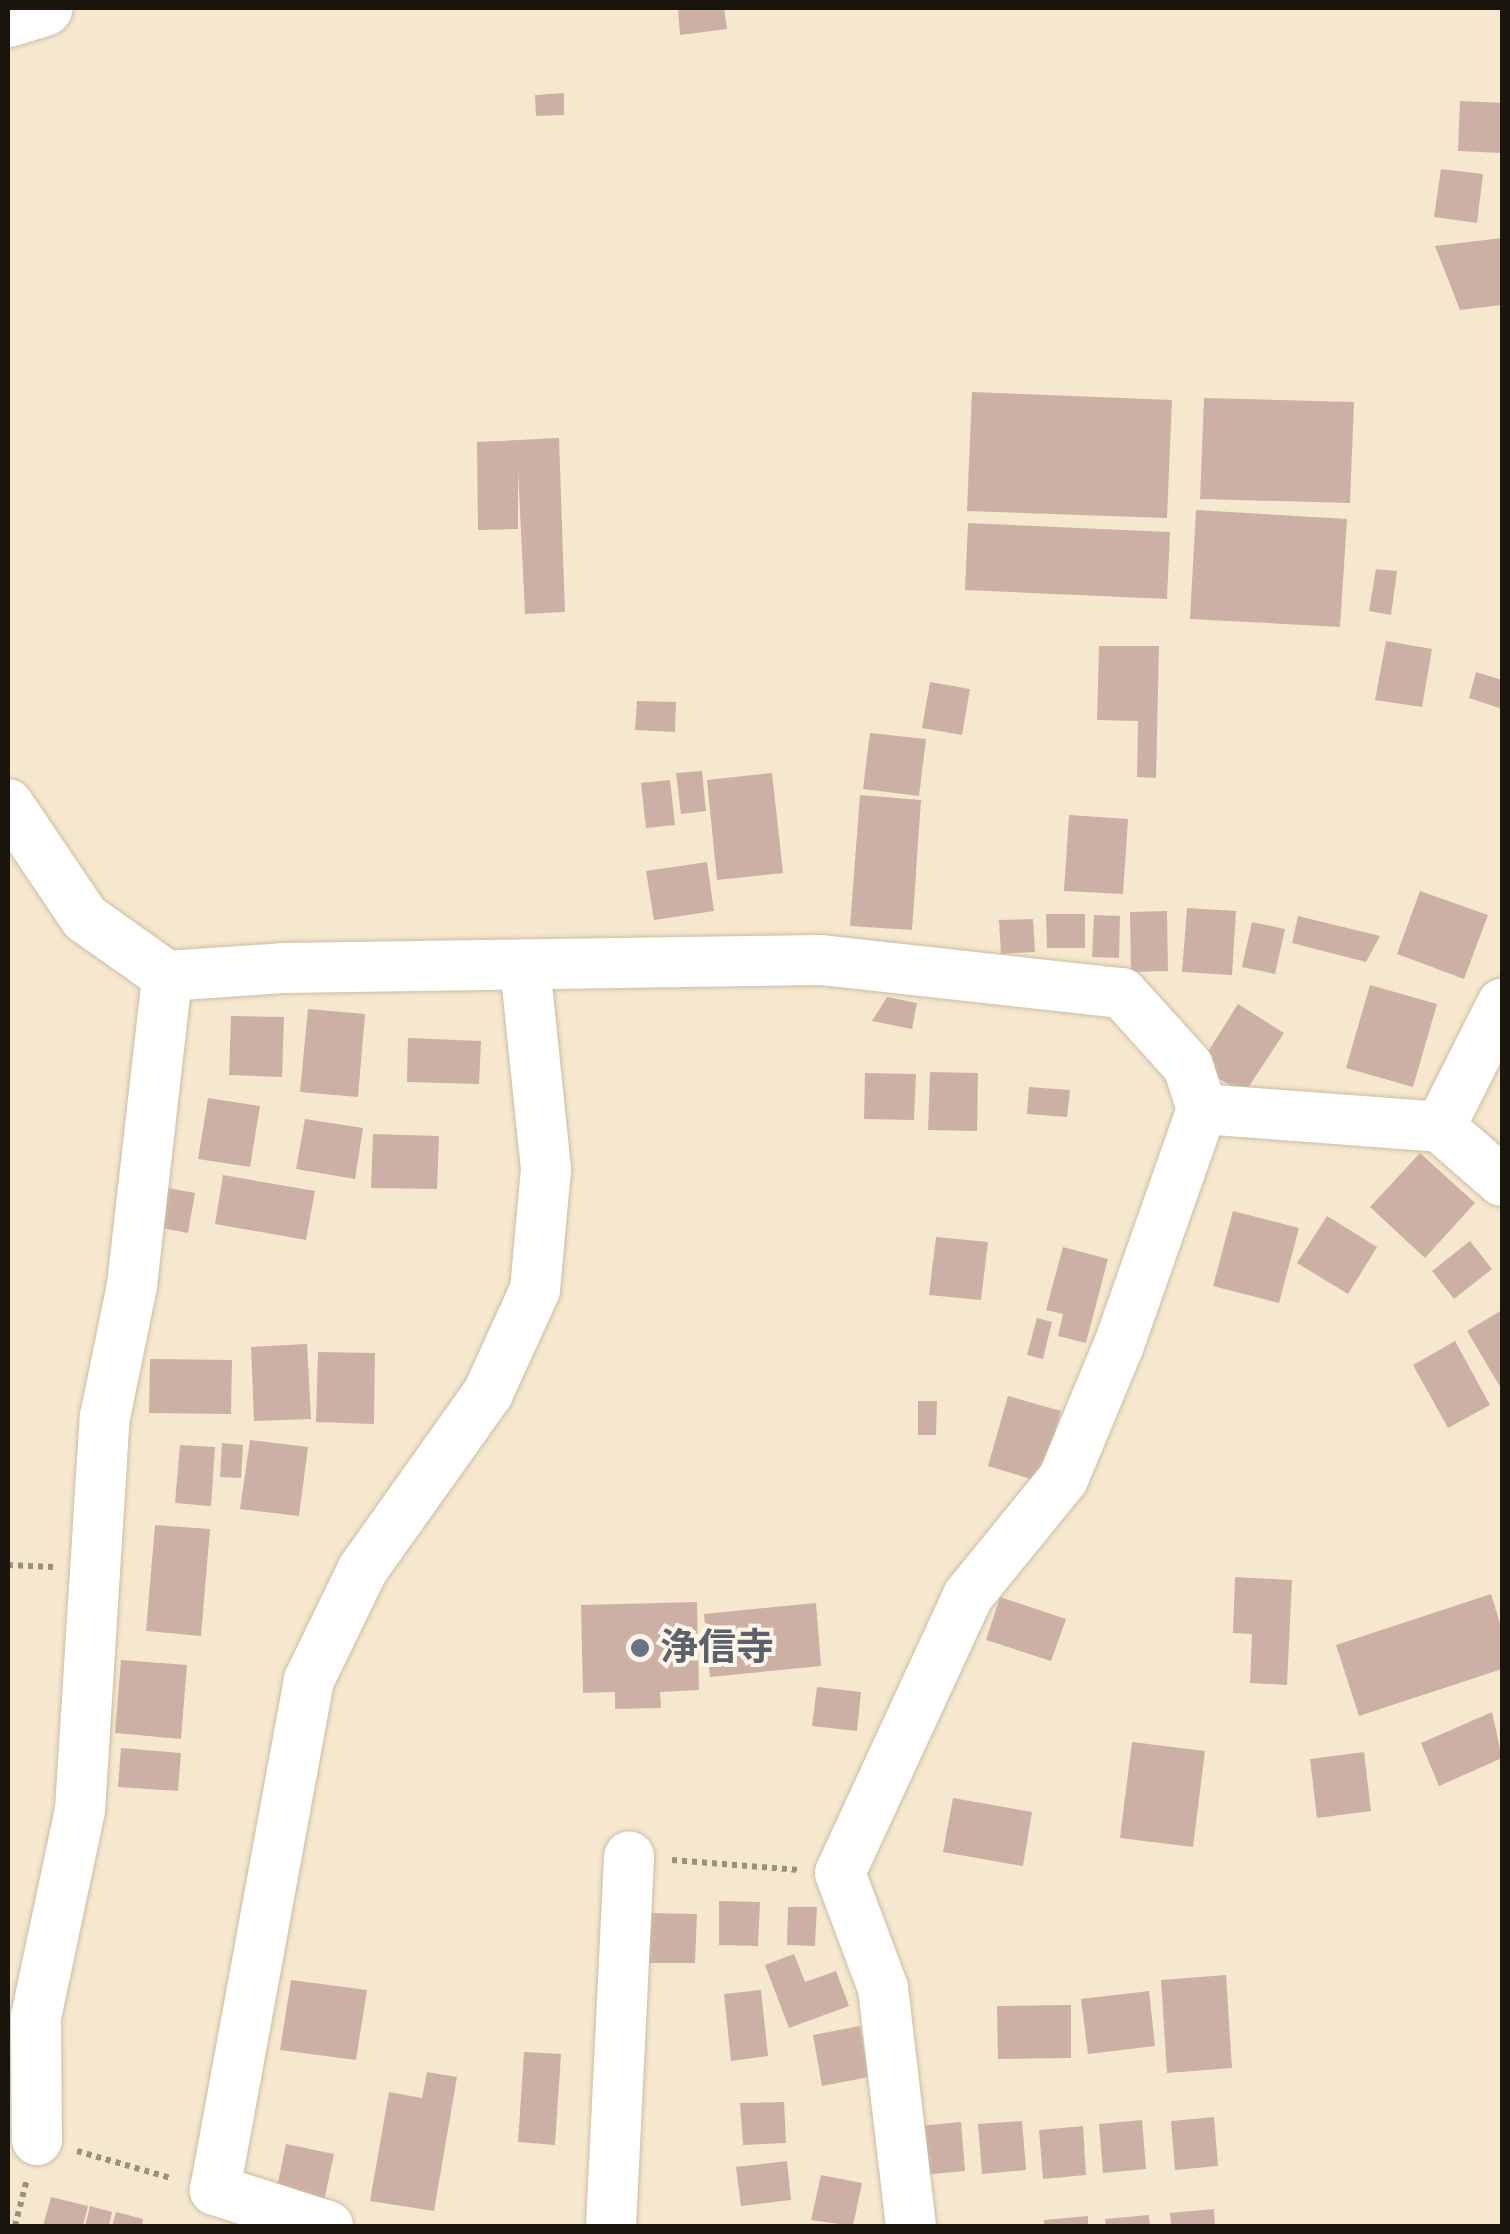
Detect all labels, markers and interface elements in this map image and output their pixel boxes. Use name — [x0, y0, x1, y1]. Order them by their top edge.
place label: 浄信寺 — [660, 1625, 774, 1671]
marker: 浄信寺 — [629, 1637, 651, 1659]

